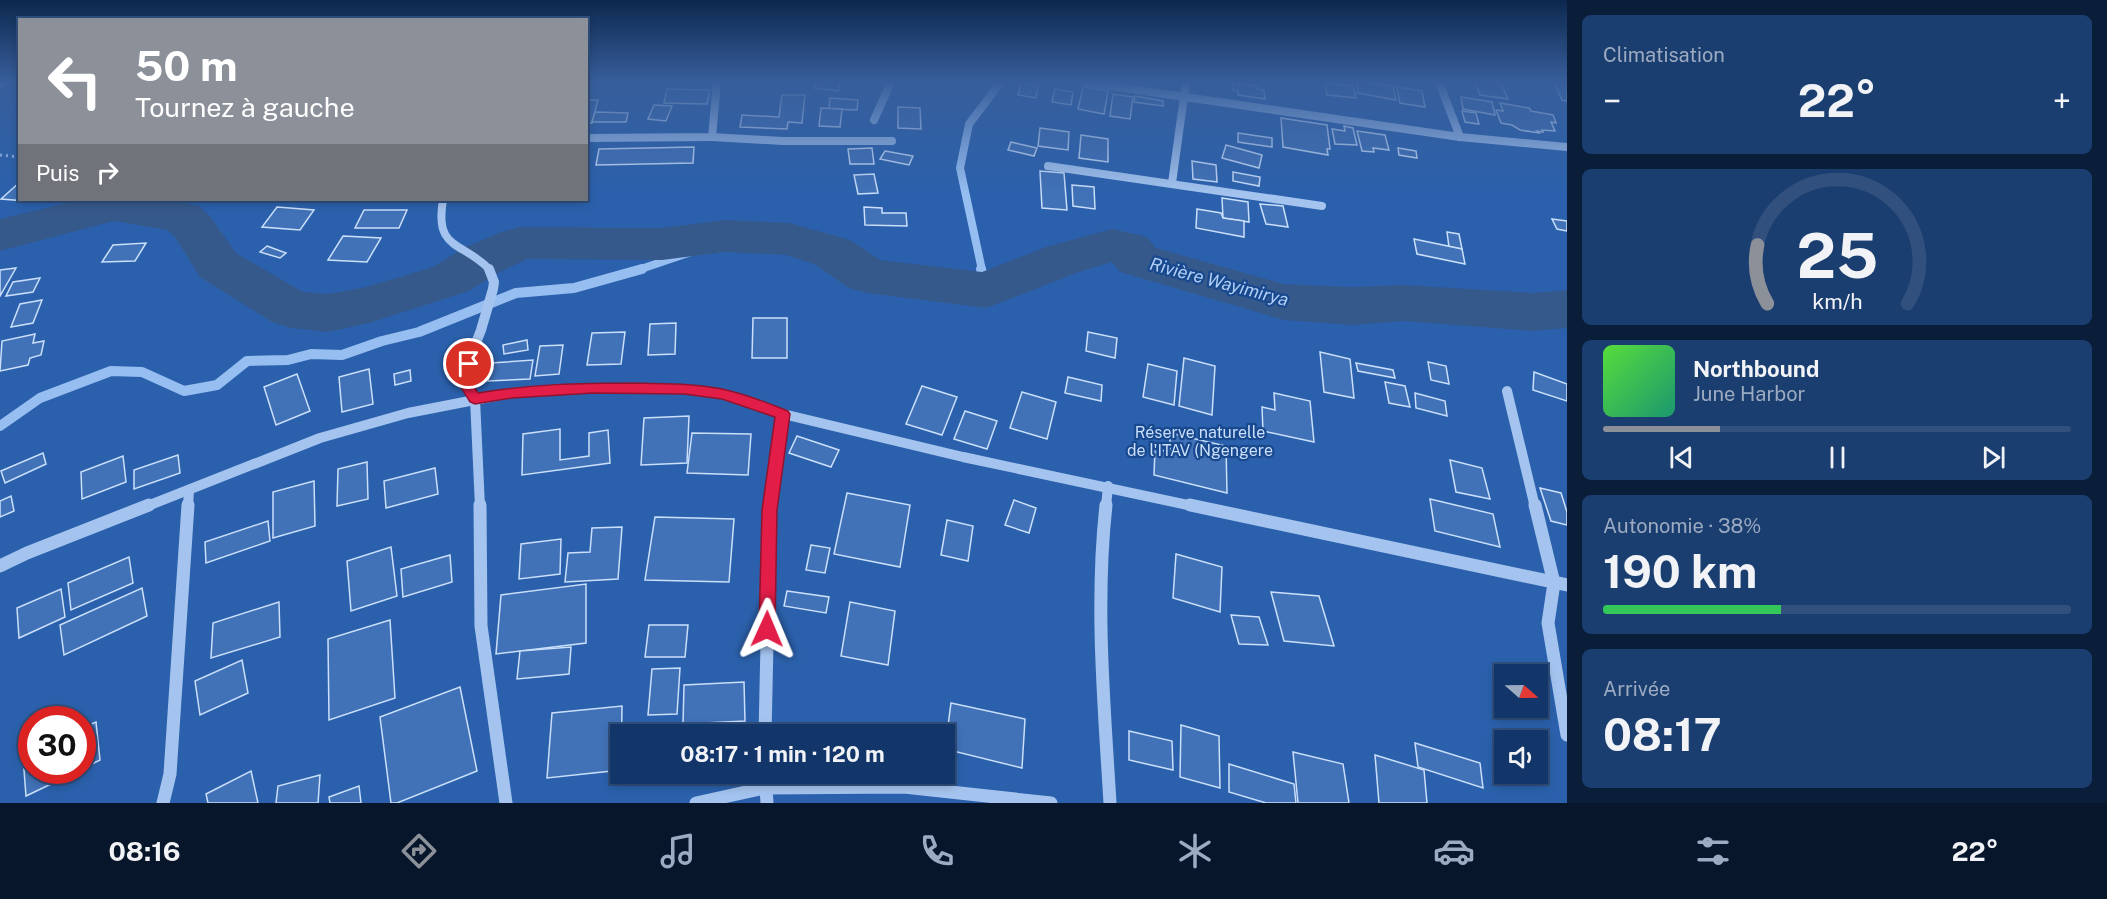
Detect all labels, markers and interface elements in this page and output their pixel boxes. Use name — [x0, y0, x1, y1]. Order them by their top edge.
text: 50 m — [135, 41, 238, 90]
icon: left — [36, 42, 114, 120]
text: Climatisation — [1603, 43, 1725, 67]
text: 22° — [1798, 74, 1876, 127]
text: − — [1603, 82, 1621, 120]
text: + — [2053, 82, 2071, 120]
text: Tournez à gauche — [135, 91, 355, 123]
icon: right — [91, 156, 124, 189]
text: Puis — [36, 160, 79, 186]
text: 25 — [1796, 219, 1878, 292]
water label: Rivière Wayimirya — [1147, 253, 1291, 310]
text: km/h — [1812, 290, 1862, 315]
pin — [443, 338, 494, 389]
icon: arrive — [452, 347, 485, 380]
text: Northbound — [1693, 356, 1819, 382]
text: June Harbor — [1693, 382, 1805, 406]
park label: Réserve naturelle de l'ITAV (Ngengere — [1127, 423, 1273, 460]
icon: previous — [1665, 441, 1698, 474]
icon: pause — [1821, 441, 1854, 474]
icon: next — [1977, 441, 2010, 474]
text: Autonomie · 38% — [1603, 514, 1761, 538]
text: 190 km — [1603, 545, 1757, 598]
position arrow — [735, 597, 799, 661]
north arrow — [1494, 664, 1548, 718]
map controls — [1494, 664, 1548, 784]
text: Arrivée — [1603, 677, 1670, 701]
speed limit sign: 30 — [18, 706, 96, 784]
text: 08:17 — [1603, 708, 1722, 761]
button: sound — [1494, 730, 1548, 784]
text: 08:17 · 1 min · 120 m — [680, 741, 885, 767]
icon: directions — [398, 830, 440, 872]
icon: music — [657, 830, 699, 872]
icon: phone — [916, 830, 958, 872]
icon: climate — [1174, 830, 1216, 872]
icon: car — [1433, 830, 1475, 872]
icon: filters — [1692, 830, 1734, 872]
text: 08:16 — [108, 835, 181, 867]
text: 22° — [1951, 835, 1998, 867]

